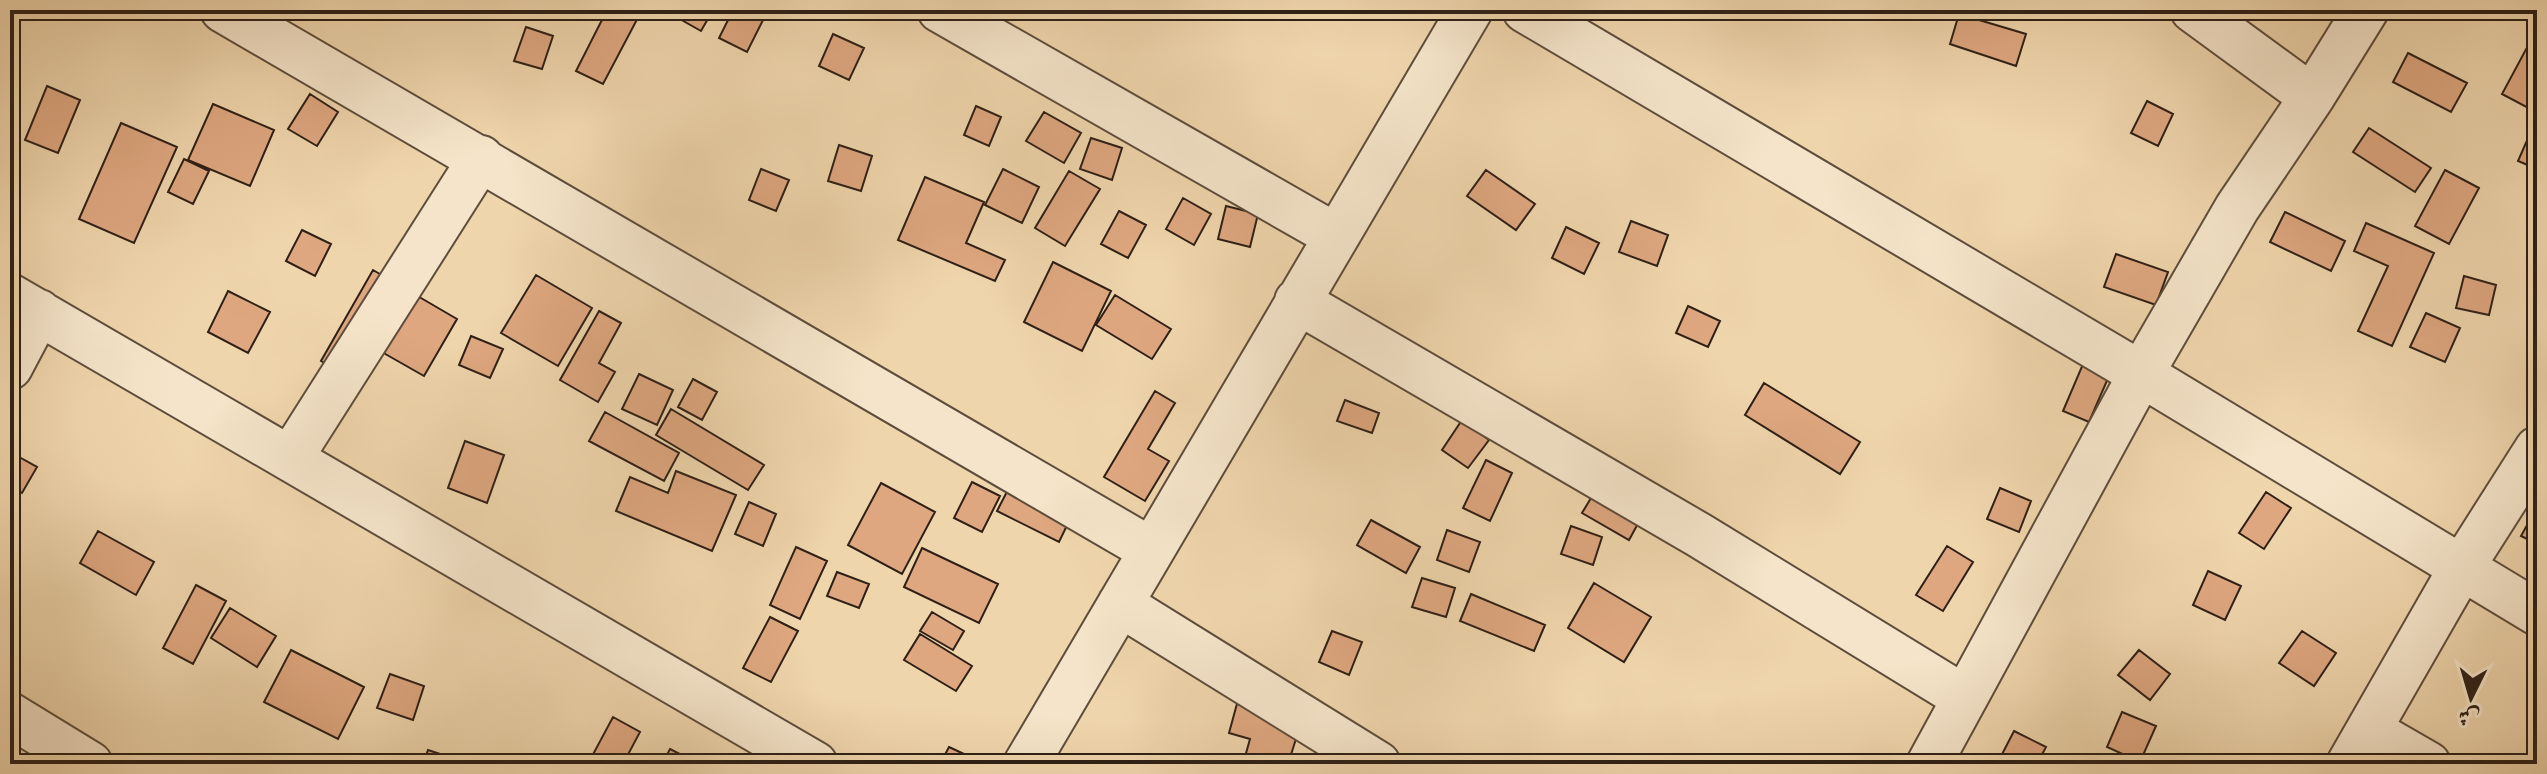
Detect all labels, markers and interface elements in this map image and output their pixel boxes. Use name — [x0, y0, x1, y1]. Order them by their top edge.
north arrow — [2431, 658, 2511, 738]
text: ش — [2457, 701, 2482, 735]

